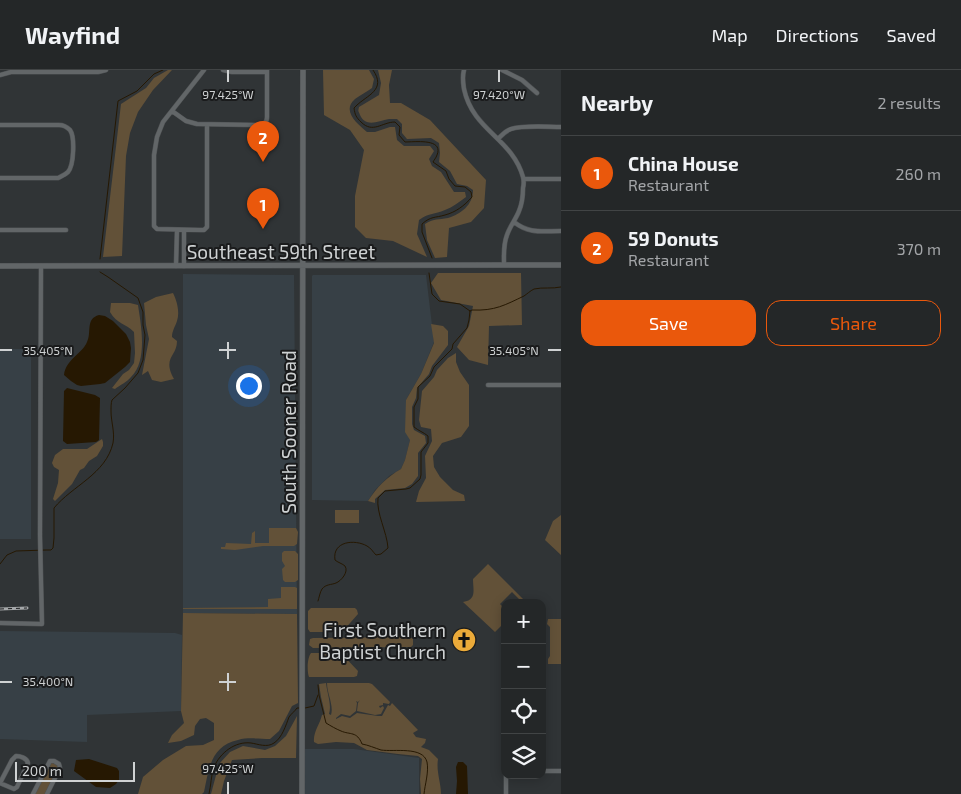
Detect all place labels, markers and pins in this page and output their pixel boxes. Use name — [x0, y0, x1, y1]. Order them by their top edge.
pin: 2 — [247, 121, 279, 162]
pin: 1 — [247, 188, 279, 229]
place label: First Southern Baptist Church — [319, 618, 446, 663]
church icon: First Southern Baptist Church — [451, 627, 477, 653]

